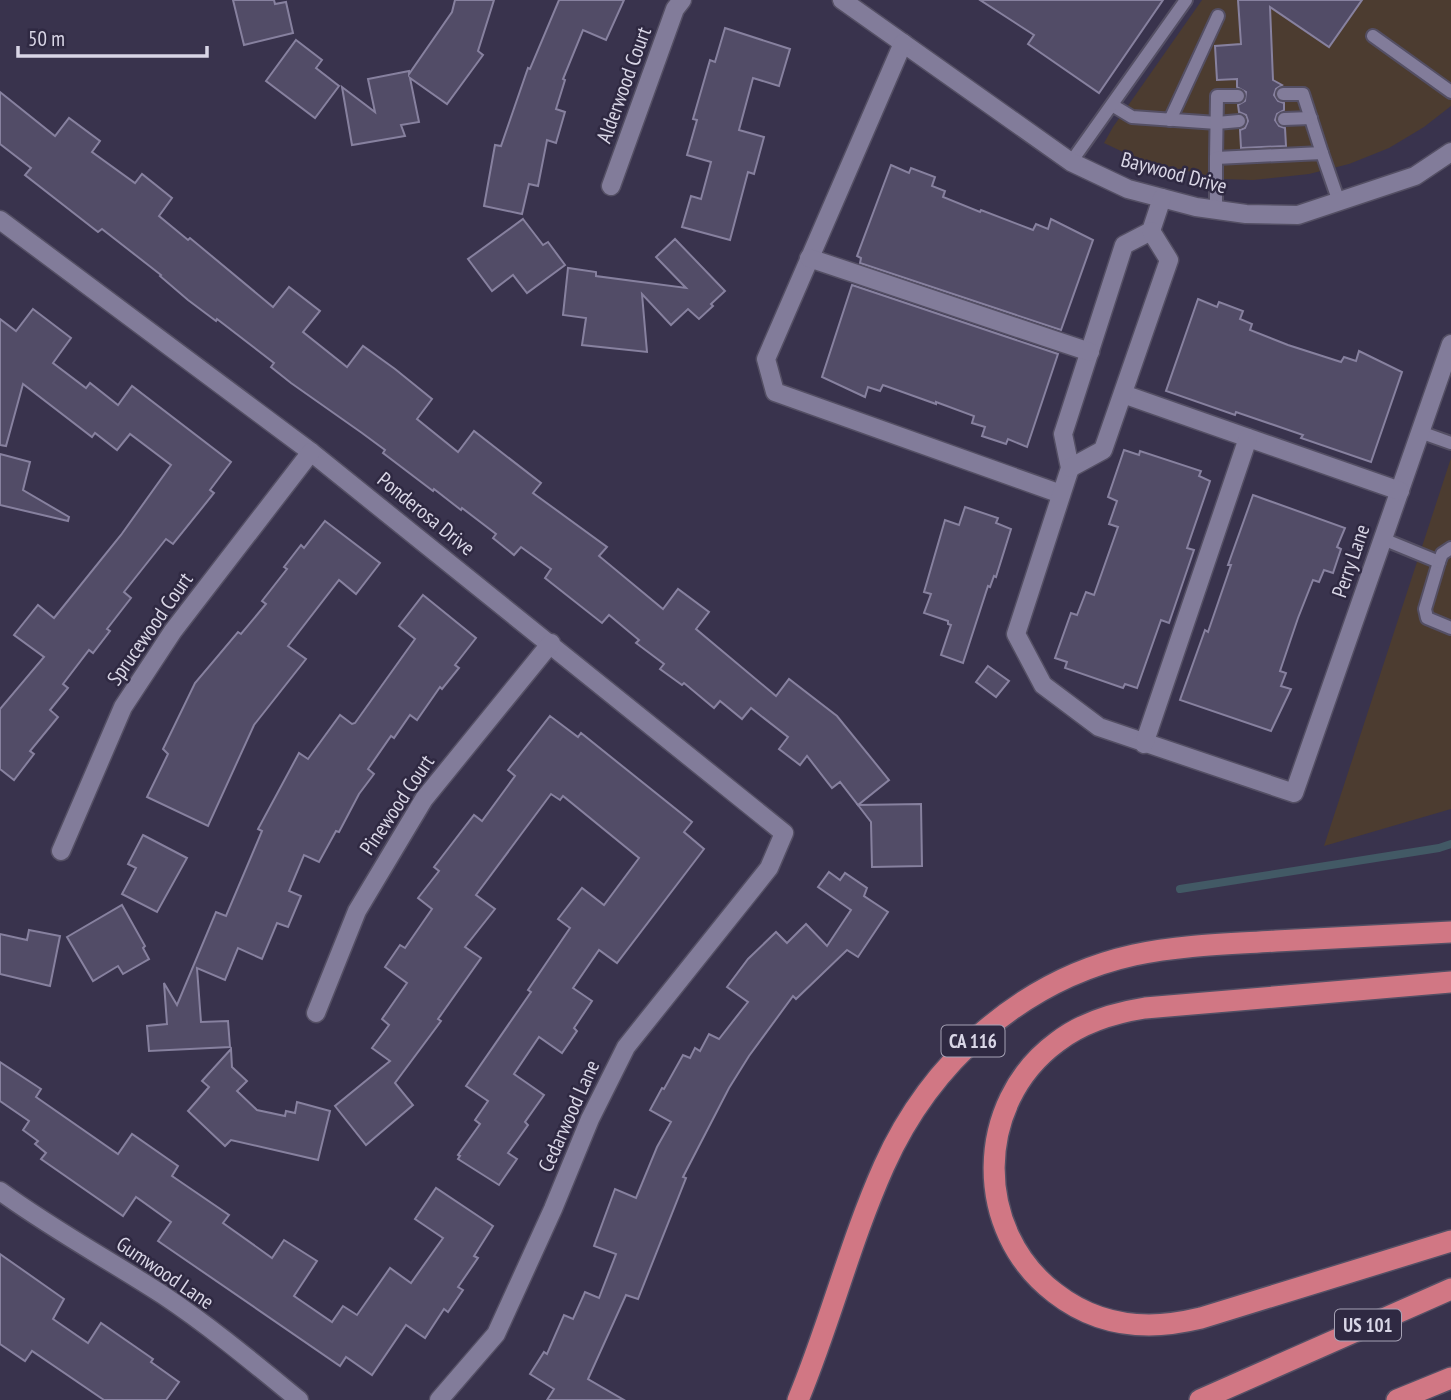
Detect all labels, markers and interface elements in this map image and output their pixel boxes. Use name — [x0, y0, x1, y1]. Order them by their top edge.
scale bar — [18, 14, 206, 58]
street label: Alderwood Court — [590, 23, 657, 147]
text: 50 m — [28, 25, 65, 52]
street label: Baywood Drive — [1118, 145, 1230, 200]
street label: Ponderosa Drive — [372, 466, 481, 561]
street label: Perry Lane — [1325, 521, 1376, 601]
street label: Sprucewood Court — [101, 567, 199, 690]
street label: Pinewood Court — [353, 749, 440, 860]
road number: CA 116 — [942, 1026, 1004, 1056]
street label: Cedarwood Lane — [532, 1056, 605, 1176]
street label: Gumwood Lane — [111, 1230, 219, 1315]
road number: US 101 — [1335, 1310, 1401, 1340]

